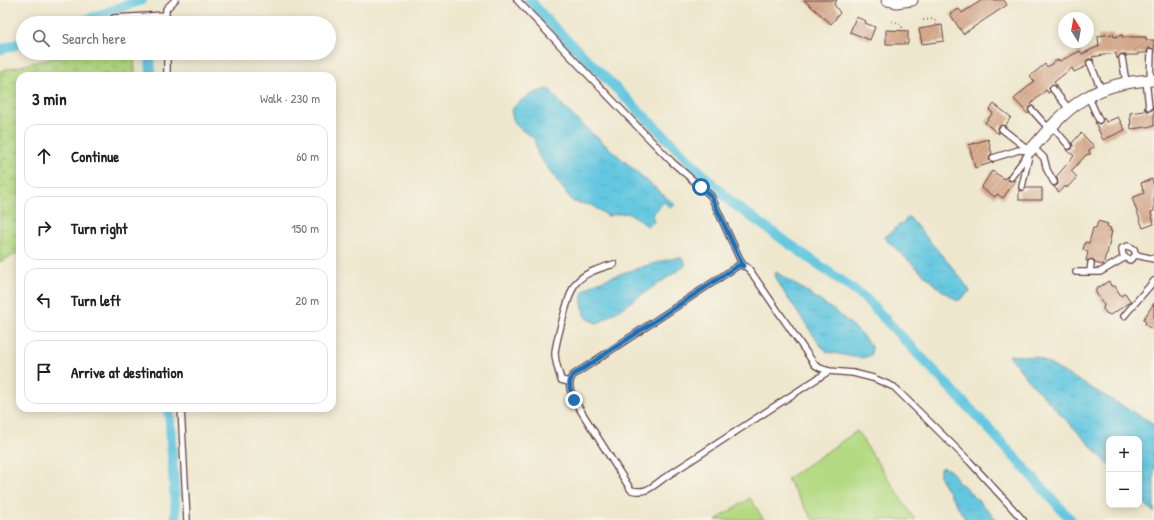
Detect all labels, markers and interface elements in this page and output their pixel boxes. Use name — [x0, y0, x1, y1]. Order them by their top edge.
north arrow — [1058, 12, 1094, 48]
search box — [16, 16, 336, 60]
icon: search — [30, 27, 52, 49]
text: Search here — [62, 28, 126, 49]
text: 3 min — [32, 87, 67, 110]
text: Walk · 230 m — [260, 89, 320, 107]
icon: ahead — [33, 145, 55, 167]
text: Continue — [71, 146, 119, 167]
text: 60 m — [296, 147, 319, 165]
route start — [692, 178, 710, 196]
icon: right — [33, 217, 55, 239]
text: Turn right — [71, 218, 127, 239]
text: 150 m — [291, 219, 319, 237]
icon: left — [33, 289, 55, 311]
text: Turn left — [71, 290, 121, 311]
text: 20 m — [295, 291, 319, 309]
icon: arrive — [33, 361, 55, 383]
text: Arrive at destination — [71, 362, 183, 383]
route end — [565, 391, 583, 409]
map controls — [1106, 436, 1142, 508]
button: + — [1106, 436, 1142, 472]
button: − — [1106, 472, 1142, 508]

